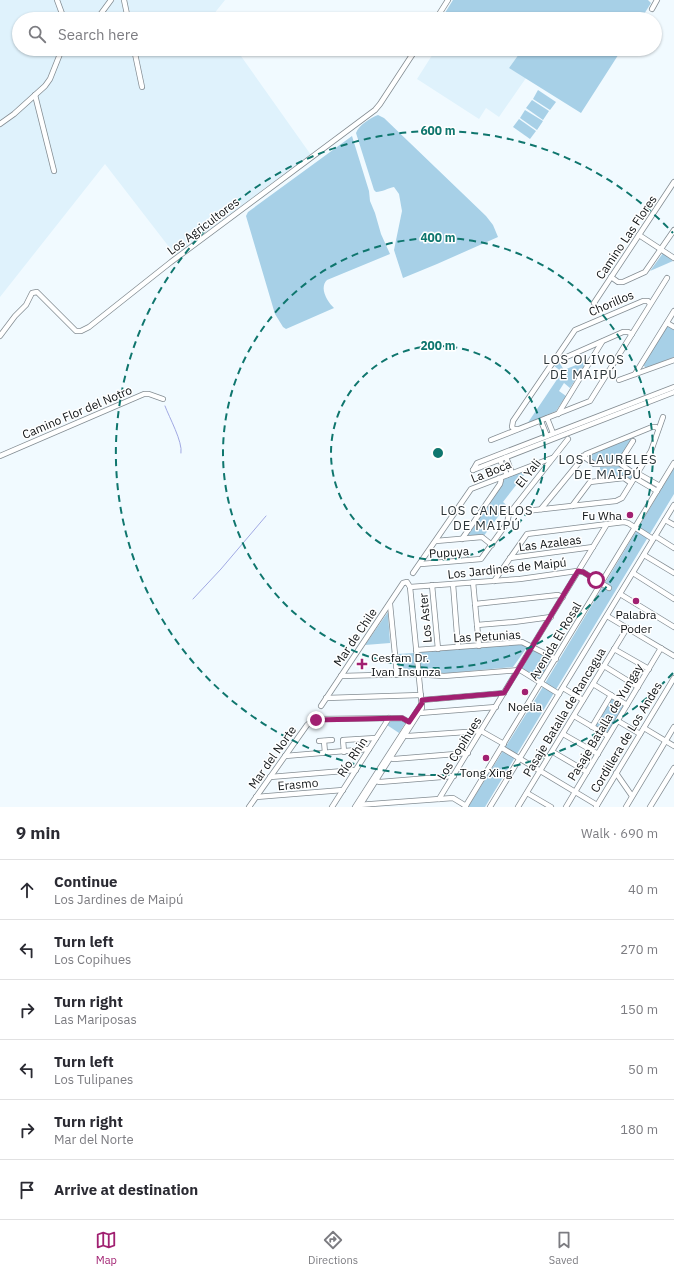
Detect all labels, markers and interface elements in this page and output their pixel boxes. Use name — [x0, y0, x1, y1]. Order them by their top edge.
search box — [12, 12, 662, 56]
icon: search — [26, 23, 48, 45]
text: Search here — [58, 25, 138, 44]
text: 600 m — [420, 123, 456, 138]
street label: Camino Las Flores — [592, 192, 660, 282]
street label: Los Agricultores — [164, 194, 242, 258]
text: 400 m — [420, 230, 456, 245]
street label: Chorillos — [586, 287, 636, 319]
text: 200 m — [420, 338, 456, 353]
district label: LOS OLIVOS DE MAIPÚ — [543, 351, 625, 383]
street label: Camino Flor del Notro — [20, 382, 134, 442]
centre of rings — [431, 446, 445, 460]
district label: LOS LAURELES DE MAIPÚ — [558, 451, 658, 483]
street label: La Boca — [469, 456, 514, 486]
street label: El Yali — [512, 456, 544, 490]
district label: LOS CANELOS DE MAIPÚ — [440, 502, 534, 534]
place label: Fu Wha — [582, 508, 623, 523]
marker: Fu Wha — [625, 510, 635, 520]
street label: Las Azaleas — [518, 532, 582, 554]
street label: Pupuya — [428, 543, 470, 561]
street label: Los Jardines de Maipú — [447, 554, 567, 582]
route start — [587, 571, 605, 589]
street label: Los Aster — [415, 592, 435, 644]
marker: Palabra Poder — [631, 596, 641, 606]
street label: Avenida El Rosal — [526, 599, 584, 683]
street label: Mar de Chile — [330, 605, 380, 669]
place label: Palabra Poder — [616, 607, 657, 636]
street label: Las Petunias — [453, 627, 521, 645]
street label: Pasaje Batalla de Rancagua — [519, 644, 609, 779]
place label: Cesfam Dr. Ivan Insunza — [371, 650, 441, 679]
marker: Cesfam Dr. Ivan Insunza — [356, 658, 368, 670]
street label: Pasaje Batalla de Yungay — [564, 661, 646, 783]
street label: Cordillera de Los Andes — [587, 679, 665, 795]
marker: Noelia — [520, 687, 530, 697]
place label: Noelia — [508, 699, 543, 714]
route end — [307, 711, 325, 729]
street label: Los Copihues — [434, 714, 484, 782]
street label: Mar del Norte — [245, 722, 299, 791]
street label: Río Rhin — [334, 734, 370, 780]
marker: Tong Xing — [481, 753, 491, 763]
place label: Tong Xing — [460, 765, 513, 780]
street label: Erasmo — [277, 775, 319, 793]
text: 9 min — [16, 822, 60, 844]
text: Walk · 690 m — [581, 825, 658, 842]
text: Continue — [54, 872, 118, 891]
icon: ahead — [16, 879, 38, 901]
text: 40 m — [628, 881, 658, 898]
text: Los Jardines de Maipú — [54, 891, 183, 908]
text: Turn left — [54, 932, 114, 951]
icon: left — [16, 939, 38, 961]
text: 270 m — [620, 941, 658, 958]
text: Los Copihues — [54, 951, 131, 968]
text: Turn right — [54, 992, 123, 1011]
icon: right — [16, 999, 38, 1021]
text: 150 m — [620, 1001, 658, 1018]
text: Las Mariposas — [54, 1011, 137, 1028]
text: Turn left — [54, 1052, 114, 1071]
icon: left — [16, 1059, 38, 1081]
text: 50 m — [628, 1061, 658, 1078]
text: Los Tulipanes — [54, 1071, 133, 1088]
text: Turn right — [54, 1112, 123, 1131]
icon: right — [16, 1119, 38, 1141]
text: 180 m — [620, 1121, 658, 1138]
text: Mar del Norte — [54, 1131, 134, 1148]
icon: arrive — [16, 1179, 38, 1201]
text: Arrive at destination — [54, 1180, 198, 1199]
tab: Map — [95, 1229, 117, 1267]
tab: Directions — [308, 1229, 358, 1267]
tab: Saved — [549, 1229, 579, 1267]

